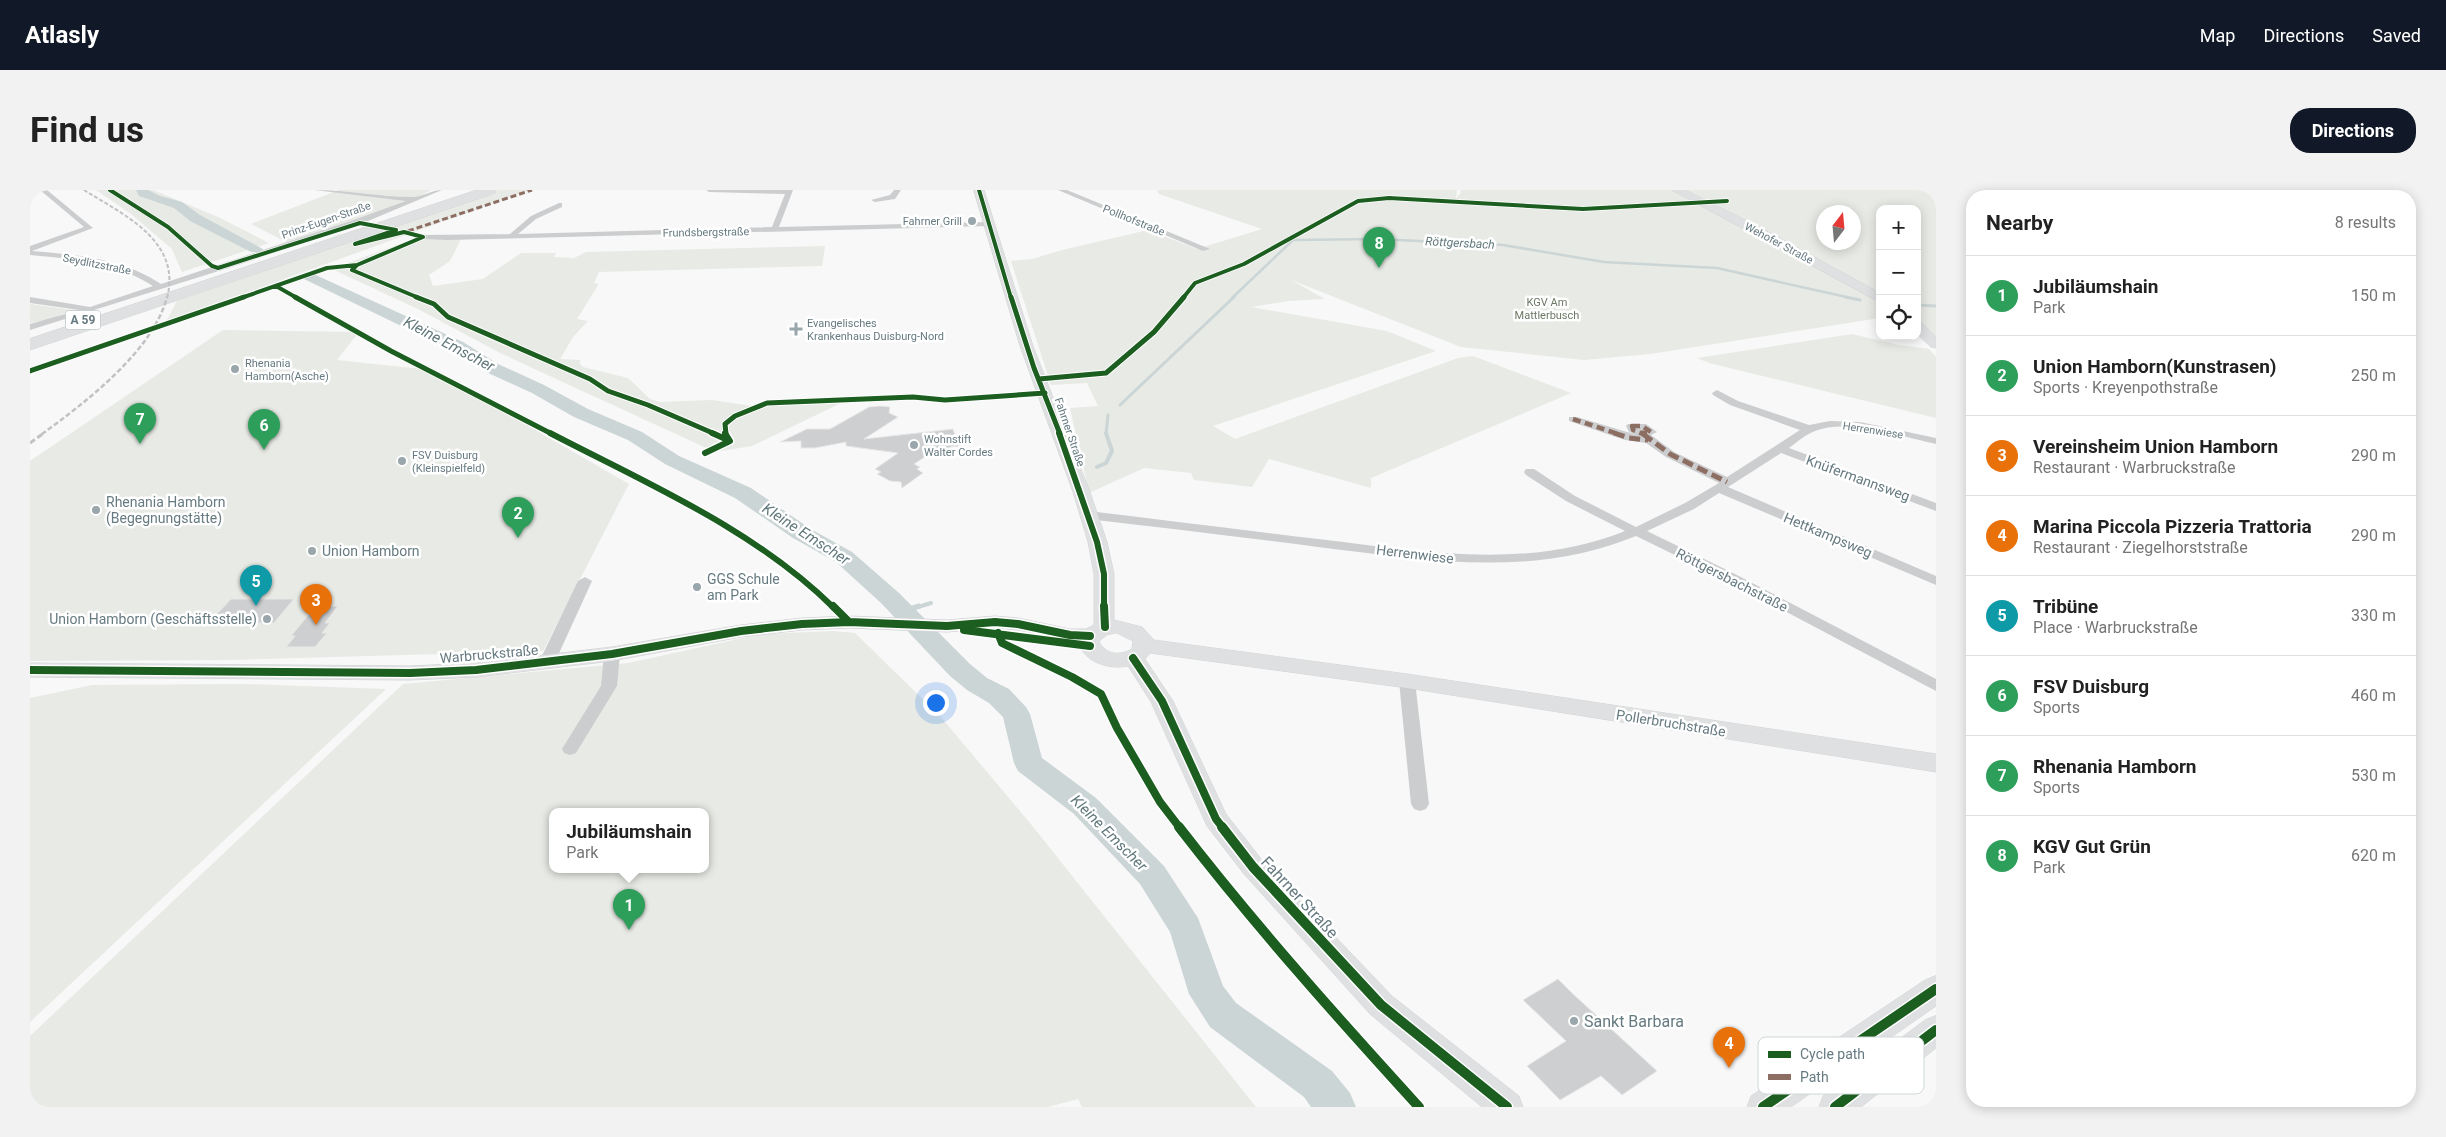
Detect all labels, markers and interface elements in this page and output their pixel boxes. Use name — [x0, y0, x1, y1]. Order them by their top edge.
text: Atlasly — [25, 21, 99, 49]
text: Map — [2200, 25, 2235, 46]
text: Directions — [2263, 25, 2344, 46]
text: Saved — [2372, 25, 2421, 46]
button: Directions — [2290, 108, 2416, 153]
text: Find us — [30, 110, 144, 151]
street label: Prinz-Eugen-Straße — [280, 199, 373, 242]
street label: Pollhofstraße — [1101, 202, 1167, 239]
north arrow — [1816, 205, 1861, 250]
map controls — [1876, 205, 1921, 340]
button: + — [1876, 205, 1921, 250]
text: Nearby — [1986, 211, 2053, 235]
text: 8 results — [2335, 213, 2396, 232]
place label: Fahrner Grill — [903, 215, 962, 228]
marker: Fahrner Grill — [966, 215, 978, 227]
street label: Wehofer Straße — [1742, 220, 1815, 267]
street label: Frundsbergstraße — [663, 225, 750, 240]
pin: 8 — [1363, 227, 1395, 268]
water label: Röttgersbach — [1425, 234, 1495, 252]
button: − — [1876, 250, 1921, 295]
street label: Seydlitzstraße — [62, 252, 132, 278]
text: Jubiläumshain — [2033, 275, 2159, 298]
text: 1 — [1997, 286, 2007, 305]
text: 150 m — [2351, 286, 2396, 305]
button: locate — [1876, 295, 1921, 340]
park label: KGV Am Mattlerbusch — [1515, 296, 1579, 322]
text: Park — [2033, 298, 2065, 317]
road number: A 59 — [66, 310, 100, 330]
water label: Kleine Emscher — [401, 313, 498, 376]
place label: Evangelisches Krankenhaus Duisburg-Nord — [807, 317, 944, 343]
marker: Evangelisches Krankenhaus Duisburg-Nord — [789, 322, 803, 336]
text: Union Hamborn(Kunstrasen) — [2033, 355, 2277, 378]
place label: Rhenania Hamborn(Asche) — [245, 357, 329, 383]
marker: Rhenania Hamborn(Asche) — [229, 363, 241, 375]
text: 2 — [1997, 366, 2007, 385]
text: 250 m — [2351, 366, 2396, 385]
text: Sports · Kreyenpothstraße — [2033, 378, 2218, 397]
street label: Fahrner Straße — [1052, 396, 1087, 468]
pin: 7 — [124, 403, 156, 444]
pin: 6 — [248, 409, 280, 450]
street label: Herrenwiese — [1842, 419, 1904, 442]
place label: Wohnstift Walter Cordes — [924, 433, 993, 459]
text: Vereinsheim Union Hamborn — [2033, 435, 2278, 458]
marker: Wohnstift Walter Cordes — [908, 439, 920, 451]
text: 3 — [1997, 446, 2007, 465]
text: 290 m — [2351, 446, 2396, 465]
place label: FSV Duisburg (Kleinspielfeld) — [412, 449, 485, 475]
street label: Knüfermannsweg — [1804, 452, 1912, 504]
marker: FSV Duisburg (Kleinspielfeld) — [396, 455, 408, 467]
text: Restaurant · Warbruckstraße — [2033, 458, 2235, 477]
place label: Rhenania Hamborn (Begegnungstätte) — [106, 494, 226, 527]
pin: 2 — [502, 497, 534, 538]
water label: Kleine Emscher — [759, 499, 854, 569]
marker: Rhenania Hamborn (Begegnungstätte) — [90, 504, 102, 516]
street label: Hettkampsweg — [1781, 509, 1875, 561]
text: Marina Piccola Pizzeria Trattoria — [2033, 515, 2312, 538]
text: 4 — [1997, 526, 2007, 545]
text: 290 m — [2351, 526, 2396, 545]
text: Restaurant · Ziegelhorststraße — [2033, 538, 2248, 557]
street label: Herrenwiese — [1375, 541, 1455, 567]
place label: Union Hamborn — [322, 543, 420, 559]
marker: Union Hamborn — [306, 545, 318, 557]
street label: Röttgersbachstraße — [1673, 545, 1791, 615]
pin: 5 — [240, 565, 272, 606]
place label: GGS Schule am Park — [707, 571, 780, 603]
marker: GGS Schule am Park — [691, 581, 703, 593]
pin: 3 — [300, 584, 332, 625]
text: Tribüne — [2033, 595, 2098, 618]
text: 5 — [1997, 606, 2007, 625]
text: 330 m — [2351, 606, 2396, 625]
place label: Union Hamborn (Geschäftsstelle) — [49, 611, 257, 628]
marker: Union Hamborn (Geschäftsstelle) — [261, 613, 273, 625]
text: Place · Warbruckstraße — [2033, 618, 2198, 637]
street label: Warbruckstraße — [439, 642, 539, 666]
text: FSV Duisburg — [2033, 675, 2149, 698]
text: 6 — [1997, 686, 2007, 705]
text: 460 m — [2351, 686, 2396, 705]
your location — [923, 690, 949, 716]
text: Sports — [2033, 698, 2080, 717]
street label: Pollerbruchstraße — [1615, 706, 1727, 740]
text: Rhenania Hamborn — [2033, 755, 2197, 778]
text: 7 — [1997, 766, 2007, 785]
text: 530 m — [2351, 766, 2396, 785]
text: Sports — [2033, 778, 2080, 797]
water label: Kleine Emscher — [1067, 791, 1152, 876]
popup — [549, 808, 709, 873]
text: Jubiläumshain — [566, 820, 692, 843]
text: KGV Gut Grün — [2033, 835, 2151, 858]
text: Park — [566, 843, 598, 862]
text: 8 — [1997, 846, 2007, 865]
text: 620 m — [2351, 846, 2396, 865]
street label: Fahrner Straße — [1257, 853, 1342, 942]
text: Park — [2033, 858, 2065, 877]
pin: 1 — [613, 889, 645, 930]
place label: Sankt Barbara — [1584, 1012, 1684, 1031]
marker: Sankt Barbara — [1568, 1015, 1580, 1027]
pin: 4 — [1713, 1027, 1745, 1068]
legend — [1758, 1037, 1924, 1094]
text: Cycle path — [1800, 1046, 1865, 1062]
text: Path — [1800, 1069, 1829, 1085]

